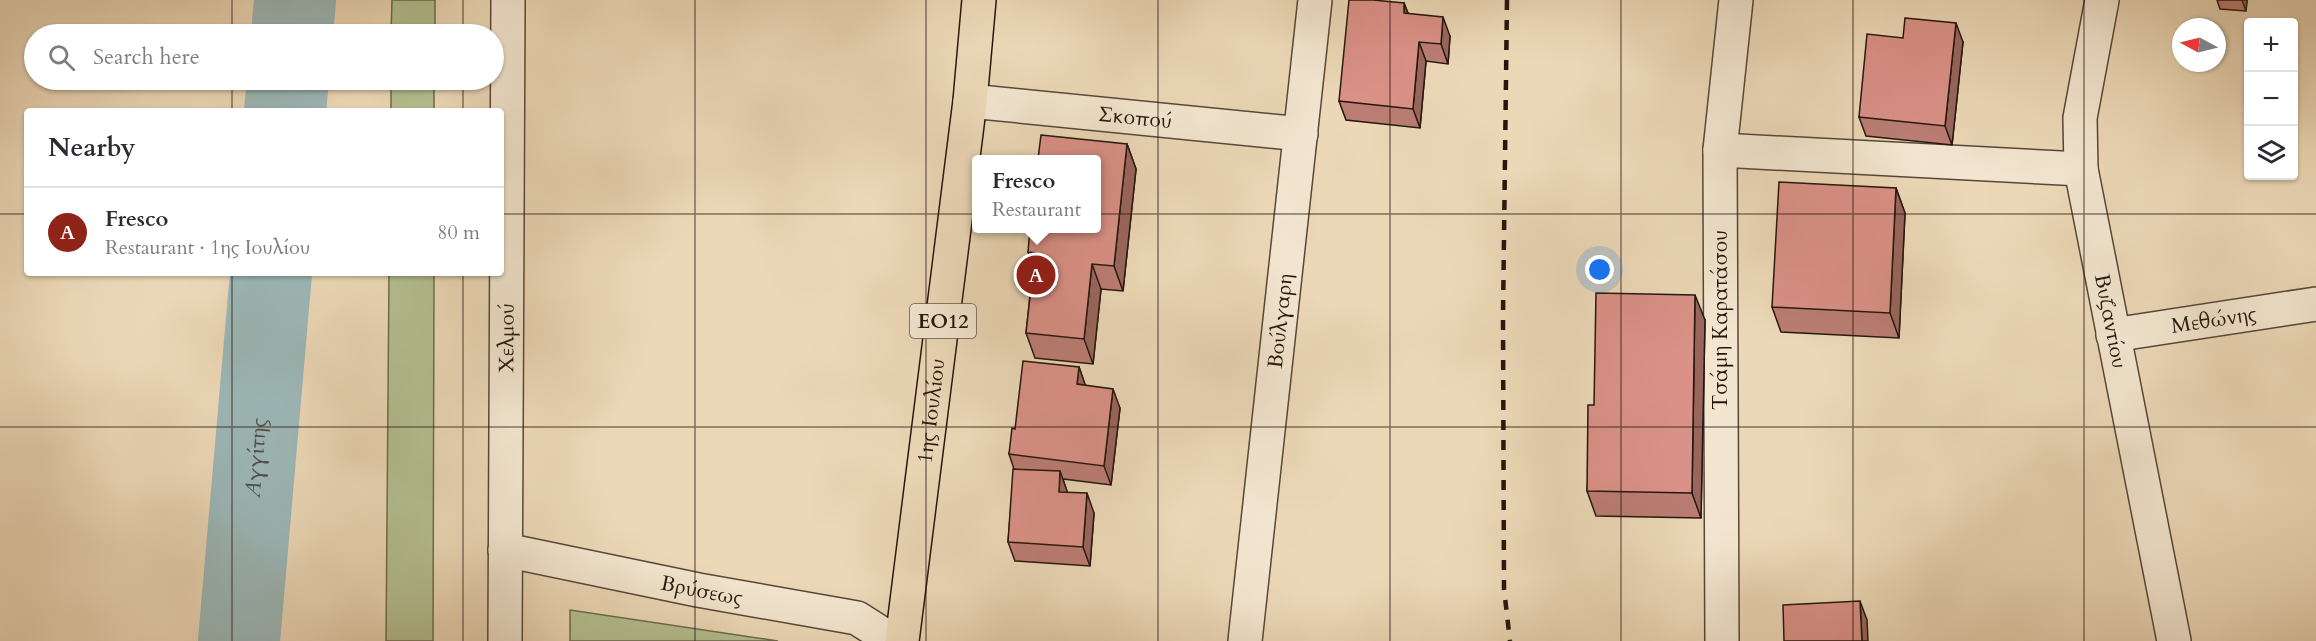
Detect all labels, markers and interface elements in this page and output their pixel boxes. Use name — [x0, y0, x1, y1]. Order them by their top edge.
north arrow — [2172, 18, 2226, 72]
map controls — [2244, 18, 2298, 180]
button: + — [2244, 18, 2298, 72]
search box — [24, 24, 504, 90]
icon: search — [45, 41, 78, 74]
text: Search here — [93, 42, 200, 72]
button: − — [2244, 72, 2298, 126]
street label: Σκοπού — [1097, 100, 1173, 136]
button: layers — [2244, 126, 2298, 180]
text: Nearby — [48, 130, 136, 165]
popup — [972, 155, 1101, 233]
text: Fresco — [992, 166, 1055, 196]
text: Restaurant — [992, 196, 1081, 223]
text: Fresco — [105, 204, 168, 234]
text: A — [60, 219, 75, 246]
text: 80 m — [437, 219, 480, 246]
street label: Τσάμη Καρατάσου — [1706, 230, 1735, 410]
text: Restaurant · 1ης Ιουλίου — [105, 234, 310, 261]
pin: A — [1016, 252, 1056, 298]
your location — [1585, 255, 1614, 284]
street label: Βυζαντίου — [2087, 271, 2134, 371]
street label: Βούλγαρη — [1261, 272, 1300, 370]
street label: Μεθώνης — [2169, 299, 2259, 341]
street label: Χελμού — [492, 303, 522, 373]
road number: ΕΟ12 — [910, 304, 976, 338]
street label: 1ης Ιουλίου — [911, 357, 952, 465]
water label: Αγγίτης — [237, 417, 274, 500]
street label: Βρύσεως — [658, 569, 745, 613]

